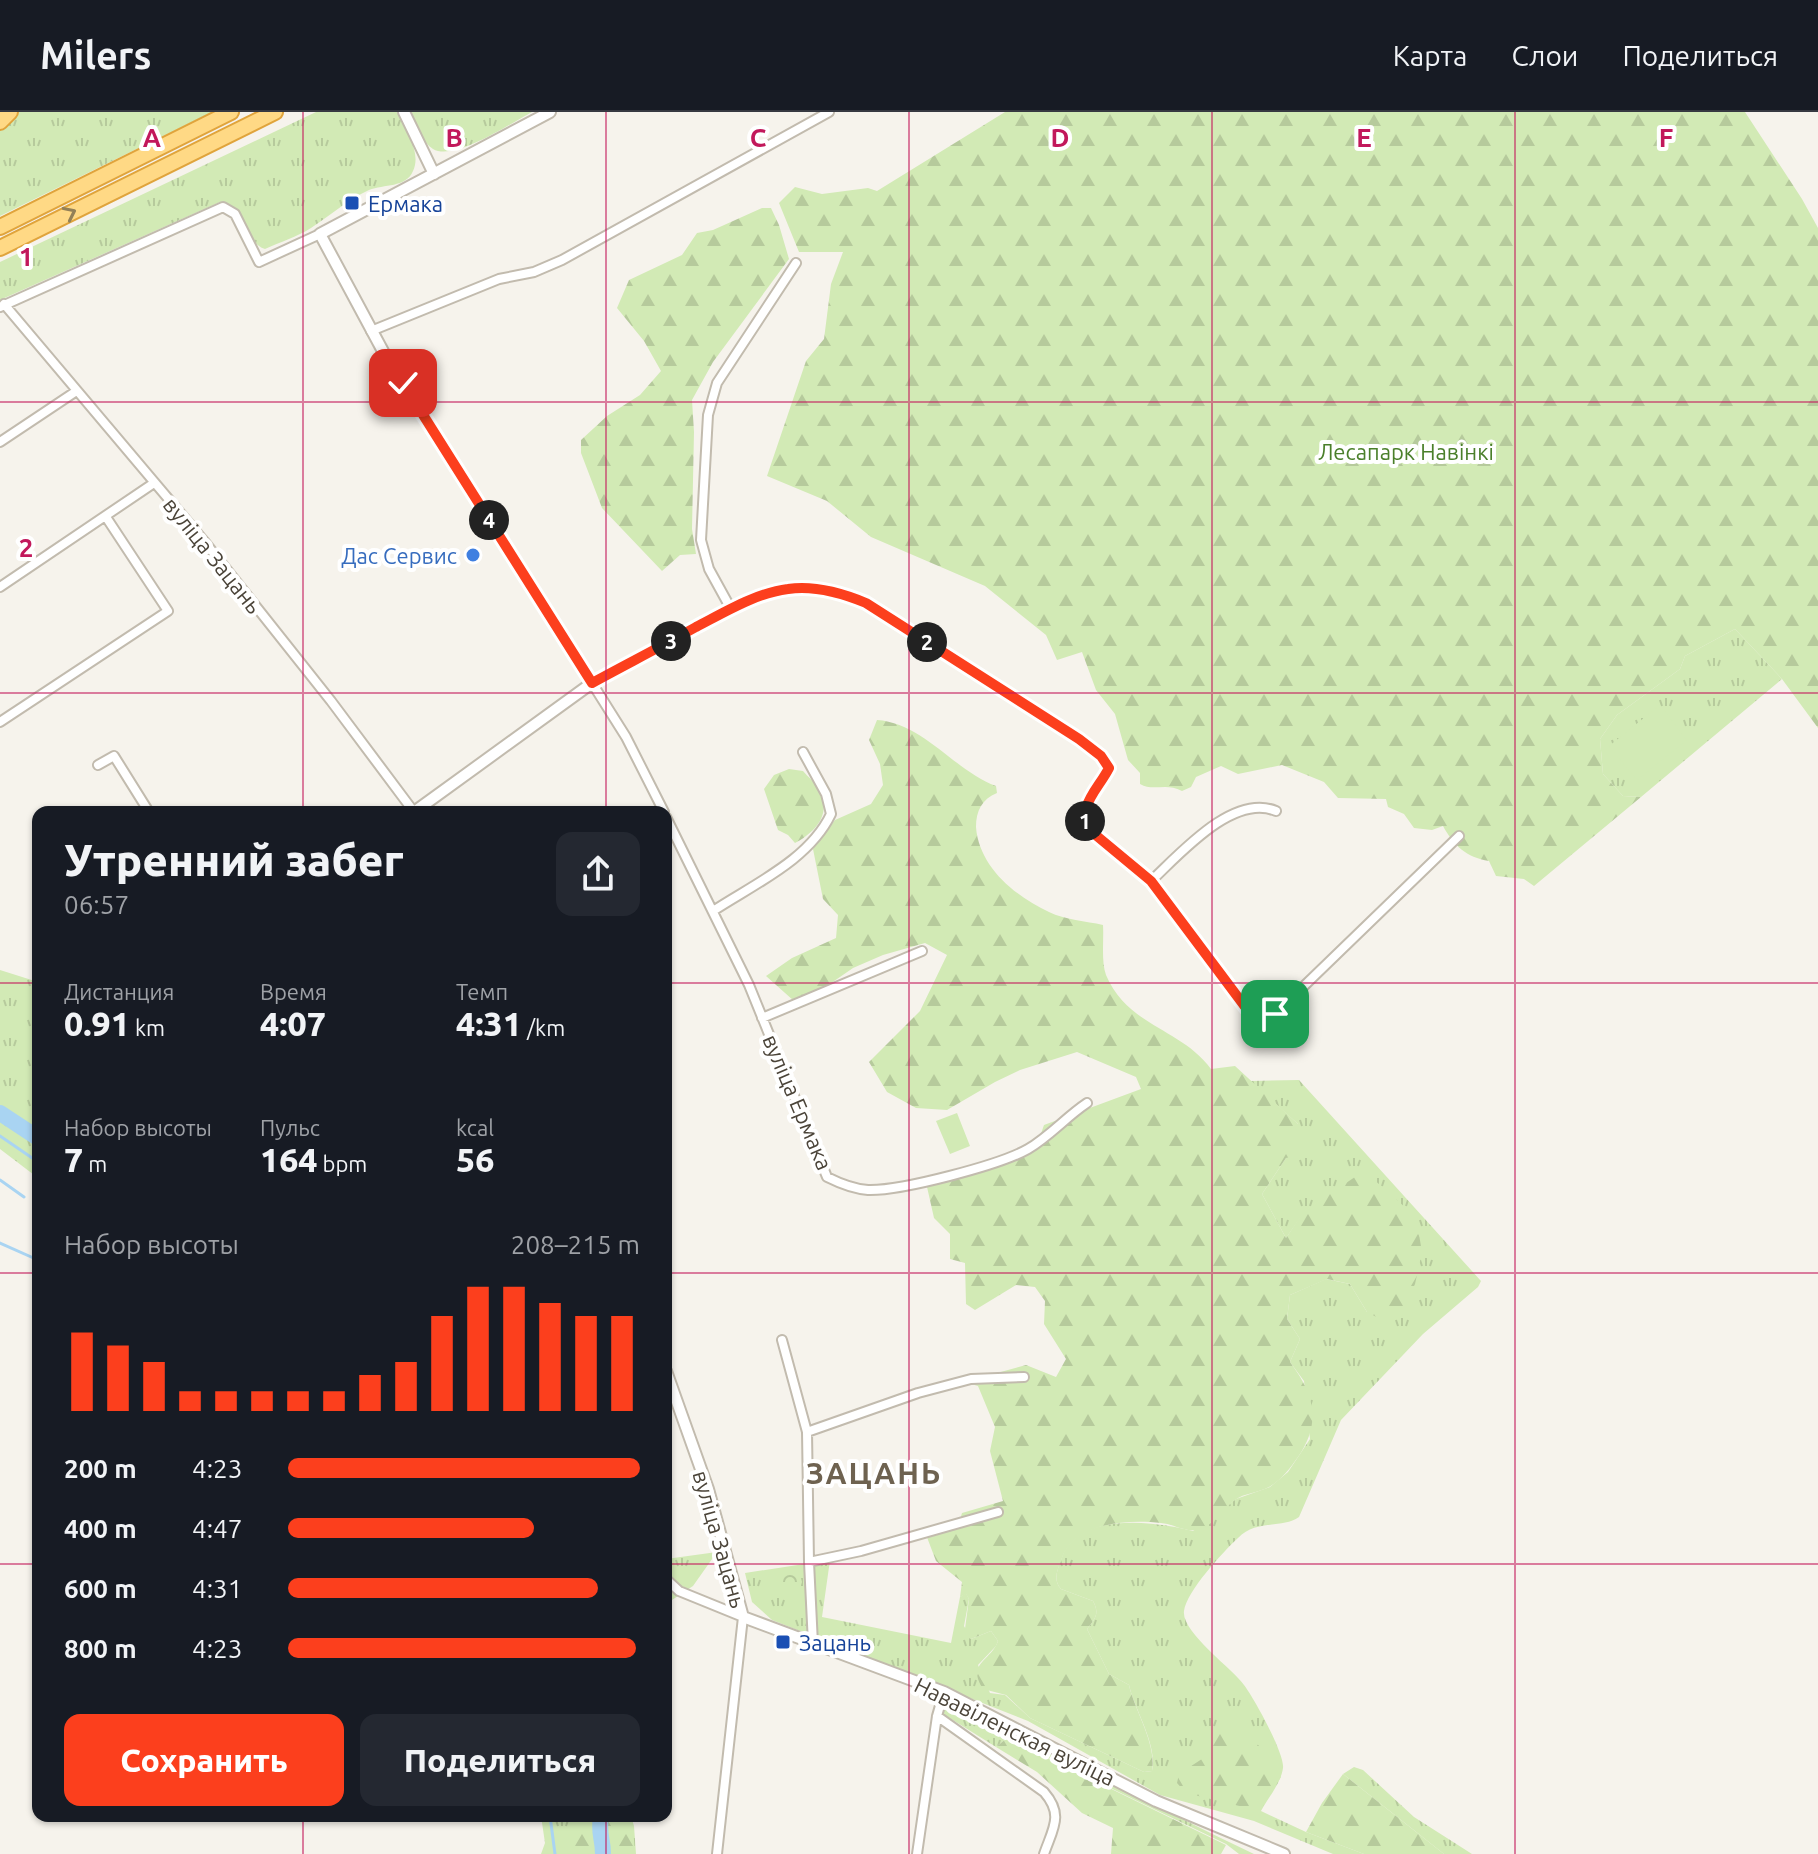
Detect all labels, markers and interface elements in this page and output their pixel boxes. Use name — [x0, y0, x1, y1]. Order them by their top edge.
text: Milers — [40, 34, 151, 76]
text: Карта — [1393, 40, 1467, 71]
text: Слои — [1511, 40, 1578, 71]
text: Поделиться — [1622, 40, 1778, 71]
text: A — [143, 123, 162, 152]
text: B — [445, 123, 463, 152]
text: C — [750, 123, 767, 152]
text: D — [1051, 123, 1069, 152]
text: E — [1356, 123, 1372, 152]
text: F — [1659, 123, 1673, 152]
place label: Ермака — [368, 191, 443, 216]
marker: Ермака — [343, 194, 361, 212]
one-way arrow — [61, 207, 76, 223]
text: 1 — [19, 242, 33, 271]
pin — [369, 349, 437, 417]
icon: check — [381, 361, 425, 405]
park label: Лесапарк Навінкі — [1318, 439, 1494, 464]
street label: вуліца Зацань — [159, 492, 267, 618]
pin: 4 — [469, 500, 509, 540]
text: 4 — [483, 507, 495, 532]
text: 2 — [19, 533, 33, 562]
place label: Дас Сервис — [341, 543, 457, 568]
marker: Дас Сервис — [464, 546, 482, 564]
pin: 3 — [651, 621, 691, 661]
pin: 2 — [907, 622, 947, 662]
text: 3 — [665, 628, 677, 653]
text: 2 — [921, 629, 933, 654]
pin: 1 — [1065, 801, 1105, 841]
text: 1 — [1079, 808, 1091, 833]
button: share — [556, 832, 640, 916]
text: Утренний забег — [64, 835, 403, 884]
text: 06:57 — [64, 890, 129, 919]
text: Дистанция — [64, 979, 174, 1004]
text: Время — [260, 979, 327, 1004]
text: Темп — [456, 979, 508, 1004]
pin — [1241, 980, 1309, 1048]
icon: arrive — [1253, 992, 1297, 1036]
text: 0.91 — [64, 1004, 130, 1042]
text: 4:07 — [260, 1004, 326, 1042]
text: 4:31 — [456, 1004, 522, 1042]
text: km — [130, 1015, 165, 1040]
text: /km — [522, 1015, 565, 1040]
street label: вуліца Ермака — [758, 1030, 838, 1174]
text: Набор высоты — [64, 1115, 212, 1140]
text: Пульс — [260, 1115, 320, 1140]
text: kcal — [456, 1115, 494, 1140]
text: 7 — [64, 1140, 83, 1178]
text: 164 — [260, 1140, 318, 1178]
text: 56 — [456, 1140, 494, 1178]
text: m — [83, 1151, 107, 1176]
text: bpm — [318, 1151, 367, 1176]
text: Набор высоты — [64, 1230, 239, 1259]
text: 208–215 m — [511, 1230, 640, 1259]
text: 200 m — [64, 1454, 137, 1483]
text: 4:23 — [192, 1454, 242, 1483]
district label: ЗАЦАНЬ — [806, 1456, 942, 1490]
street label: вуліца Зацань — [688, 1467, 752, 1611]
text: 400 m — [64, 1514, 137, 1543]
text: 4:47 — [192, 1514, 242, 1543]
text: 600 m — [64, 1574, 137, 1603]
text: 4:31 — [192, 1574, 242, 1603]
place label: Зацань — [799, 1630, 871, 1655]
marker: Зацань — [774, 1633, 792, 1651]
text: 800 m — [64, 1634, 137, 1663]
text: 4:23 — [192, 1634, 242, 1663]
street label: Нававіленская вуліца — [911, 1672, 1119, 1790]
button: Сохранить — [64, 1714, 344, 1806]
button: Поделиться — [360, 1714, 640, 1806]

